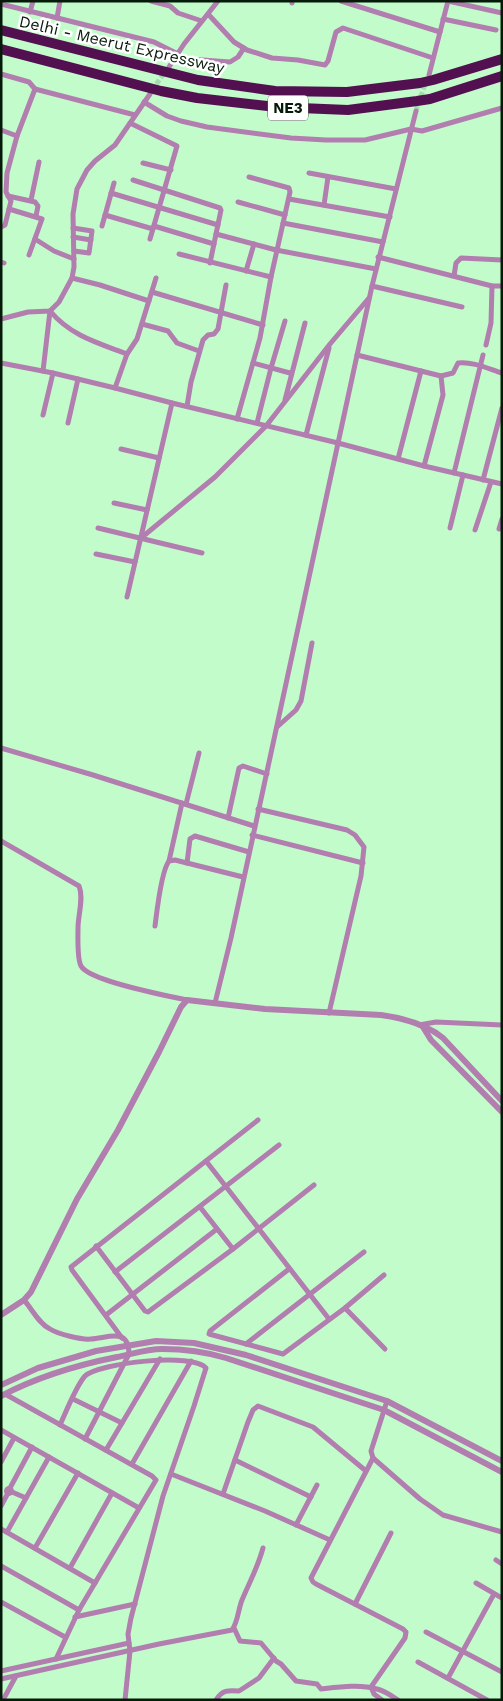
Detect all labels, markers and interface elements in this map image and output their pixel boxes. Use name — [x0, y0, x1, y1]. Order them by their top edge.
street label: Delhi - Meerut Expressway — [17, 12, 227, 78]
road number: NE3 — [268, 96, 308, 120]

